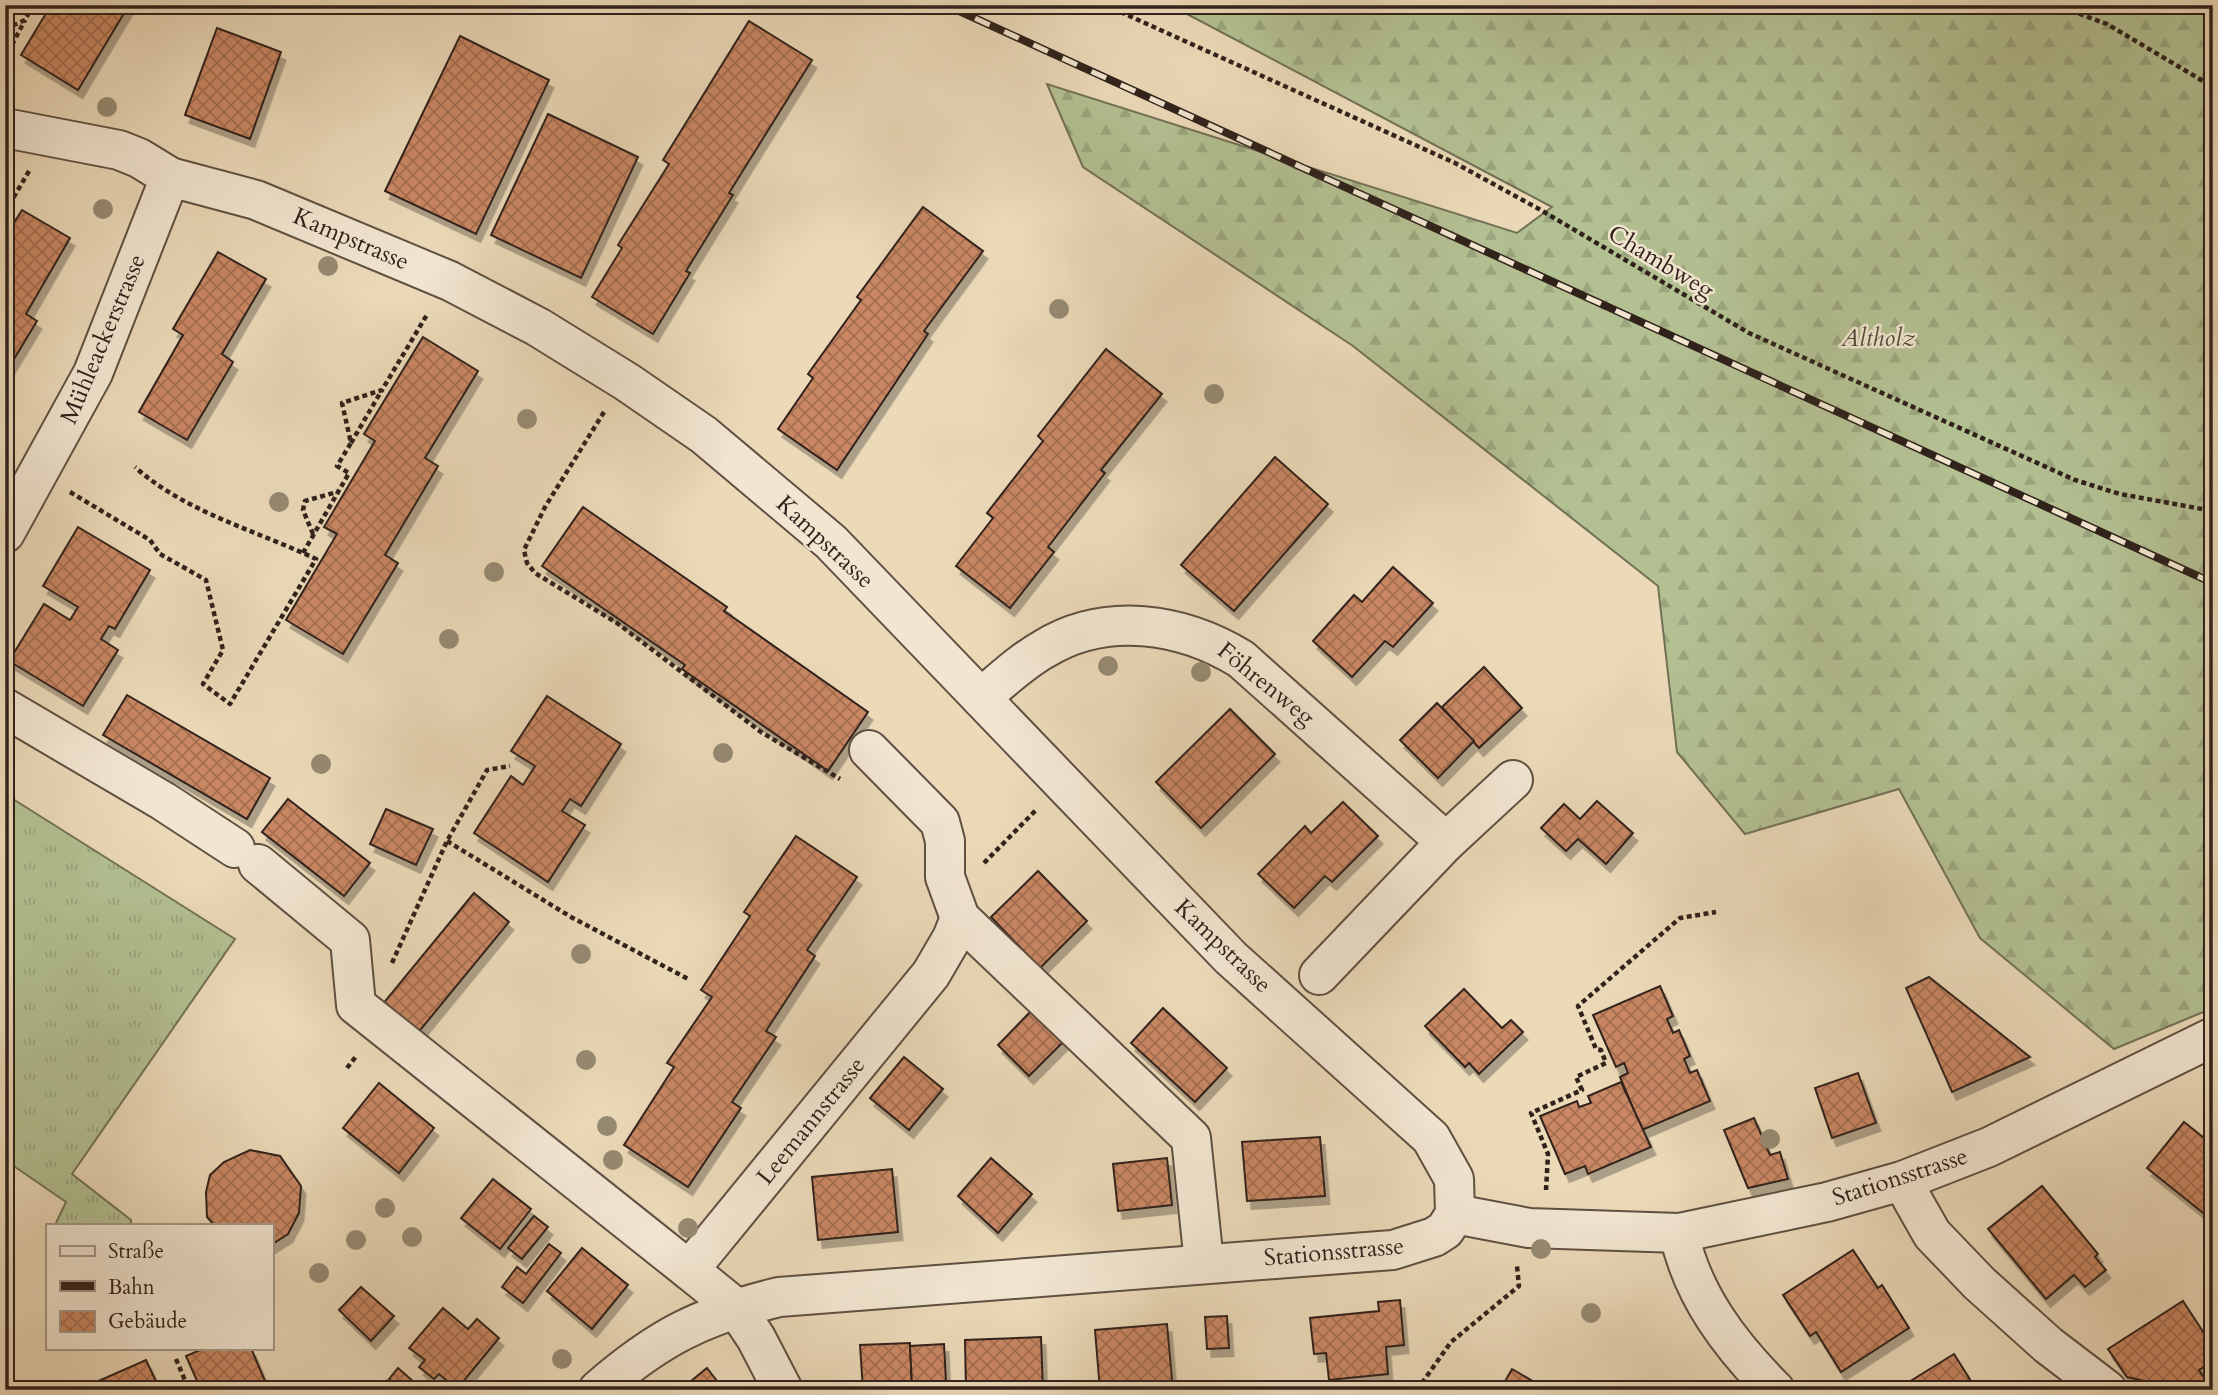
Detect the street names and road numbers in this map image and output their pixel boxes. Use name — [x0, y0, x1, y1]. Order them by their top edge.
street label: Kampstrasse — [288, 200, 414, 278]
street label: Chambweg — [1602, 217, 1721, 307]
street label: Mühleackerstrasse — [52, 249, 154, 429]
street label: Kampstrasse — [769, 488, 881, 596]
street label: Föhrenweg — [1210, 634, 1322, 734]
street label: Kampstrasse — [1167, 891, 1279, 1001]
street label: Leemannstrasse — [749, 1050, 873, 1192]
street label: Stationsstrasse — [1828, 1140, 1972, 1214]
street label: Stationsstrasse — [1263, 1229, 1405, 1275]

